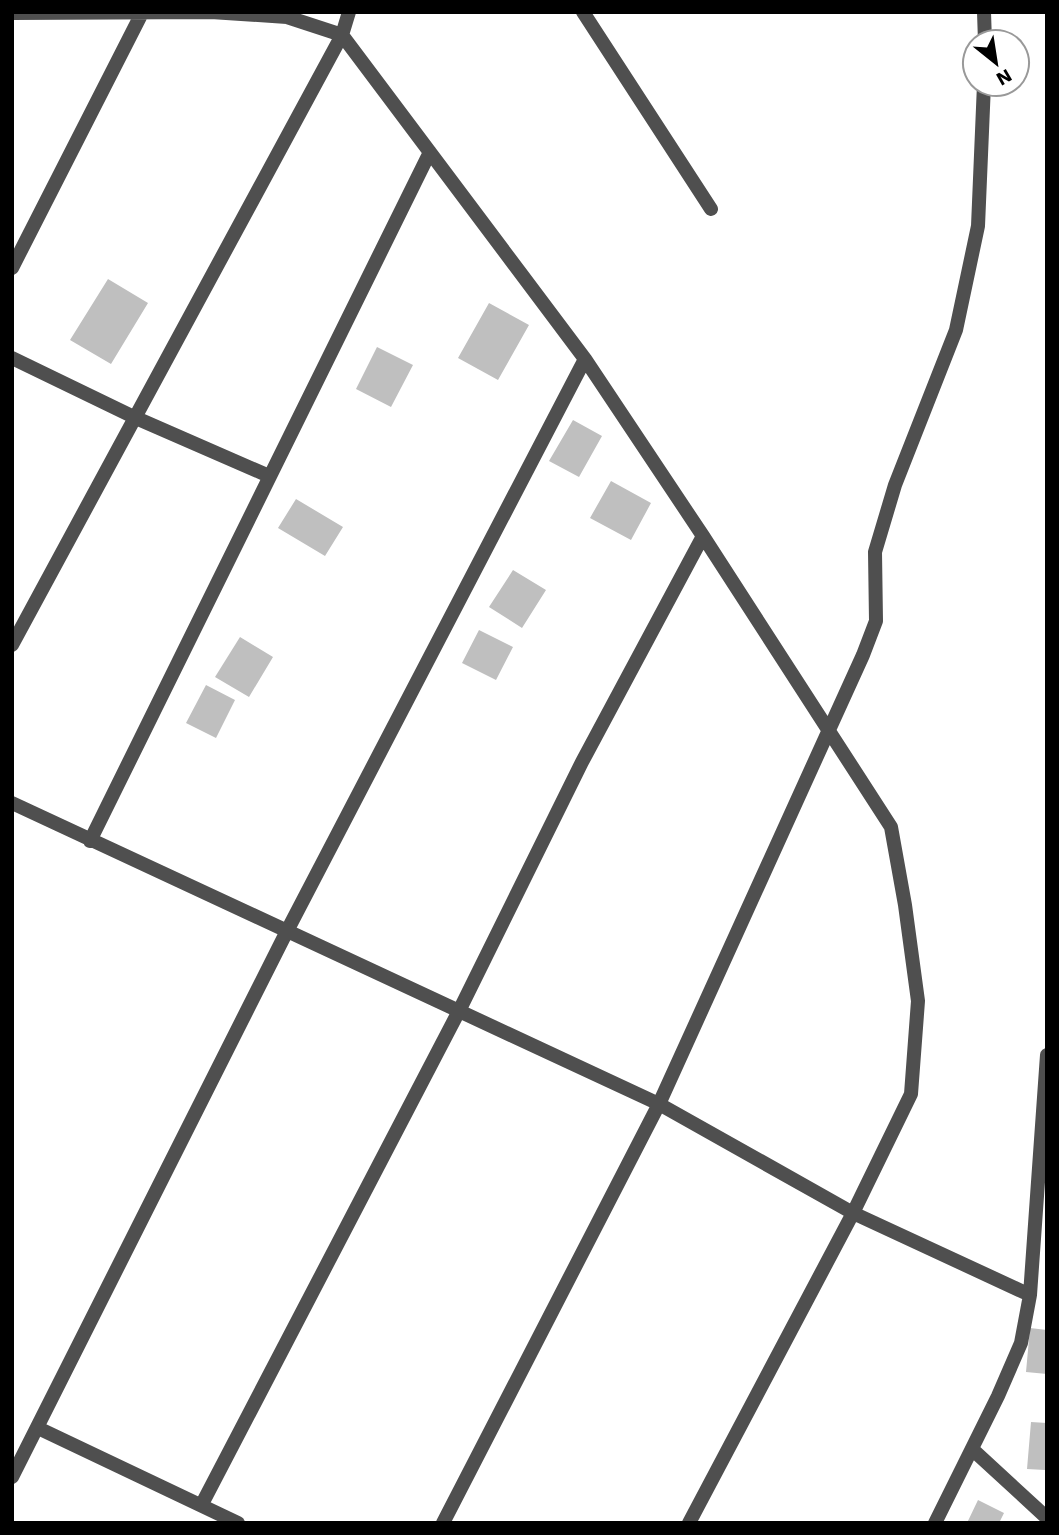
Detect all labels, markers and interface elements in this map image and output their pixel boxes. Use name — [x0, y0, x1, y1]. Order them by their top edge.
north arrow — [961, 28, 1031, 98]
text: N — [992, 64, 1016, 91]

